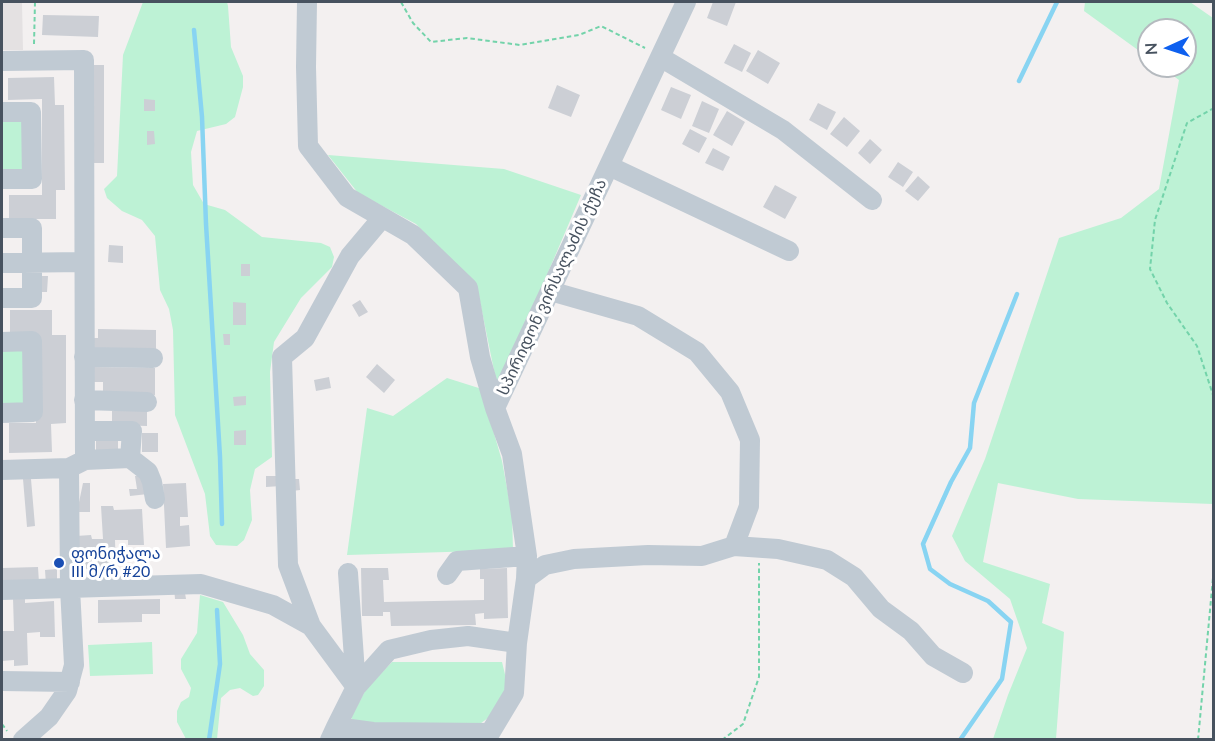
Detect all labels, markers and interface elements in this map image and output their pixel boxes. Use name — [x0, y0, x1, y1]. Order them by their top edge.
north arrow — [1137, 18, 1197, 78]
text: N — [1141, 42, 1160, 56]
street label: სპირიდონ ვირსალაძის ქუჩა — [493, 176, 611, 398]
place label: ფონიჭალა III მ/რ #20 — [71, 544, 161, 582]
marker: ფონიჭალა III მ/რ #20 — [52, 556, 66, 570]

